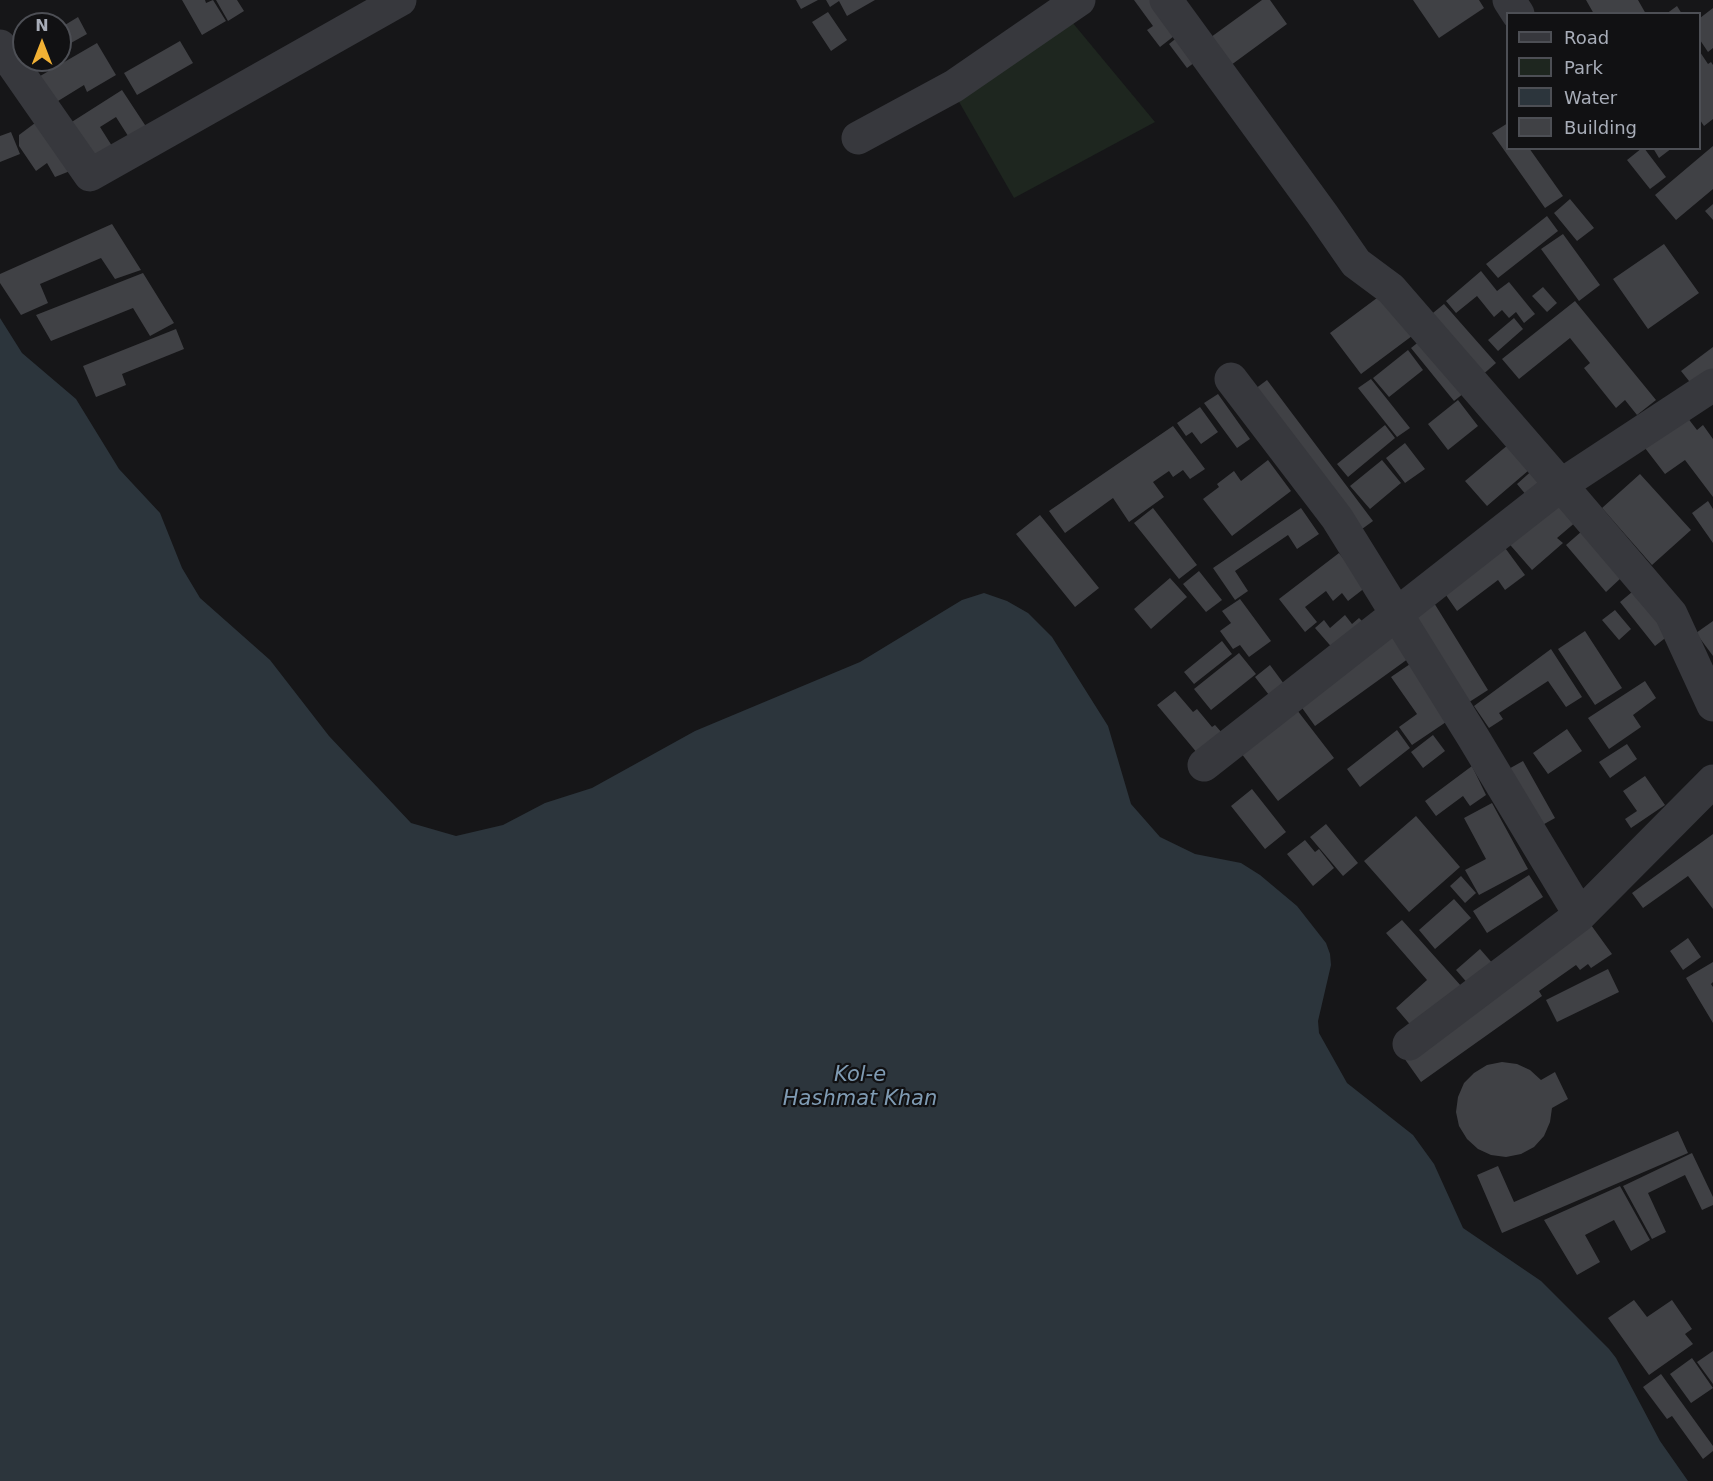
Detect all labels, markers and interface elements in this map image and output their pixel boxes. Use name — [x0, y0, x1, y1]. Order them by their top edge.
north arrow — [12, 12, 72, 72]
legend — [1506, 12, 1701, 150]
text: N — [35, 16, 49, 35]
text: Road — [1564, 27, 1609, 48]
text: Park — [1564, 57, 1603, 78]
text: Water — [1564, 87, 1617, 108]
text: Building — [1564, 117, 1637, 138]
water label: Kol-e Hashmat Khan — [783, 1063, 937, 1113]

